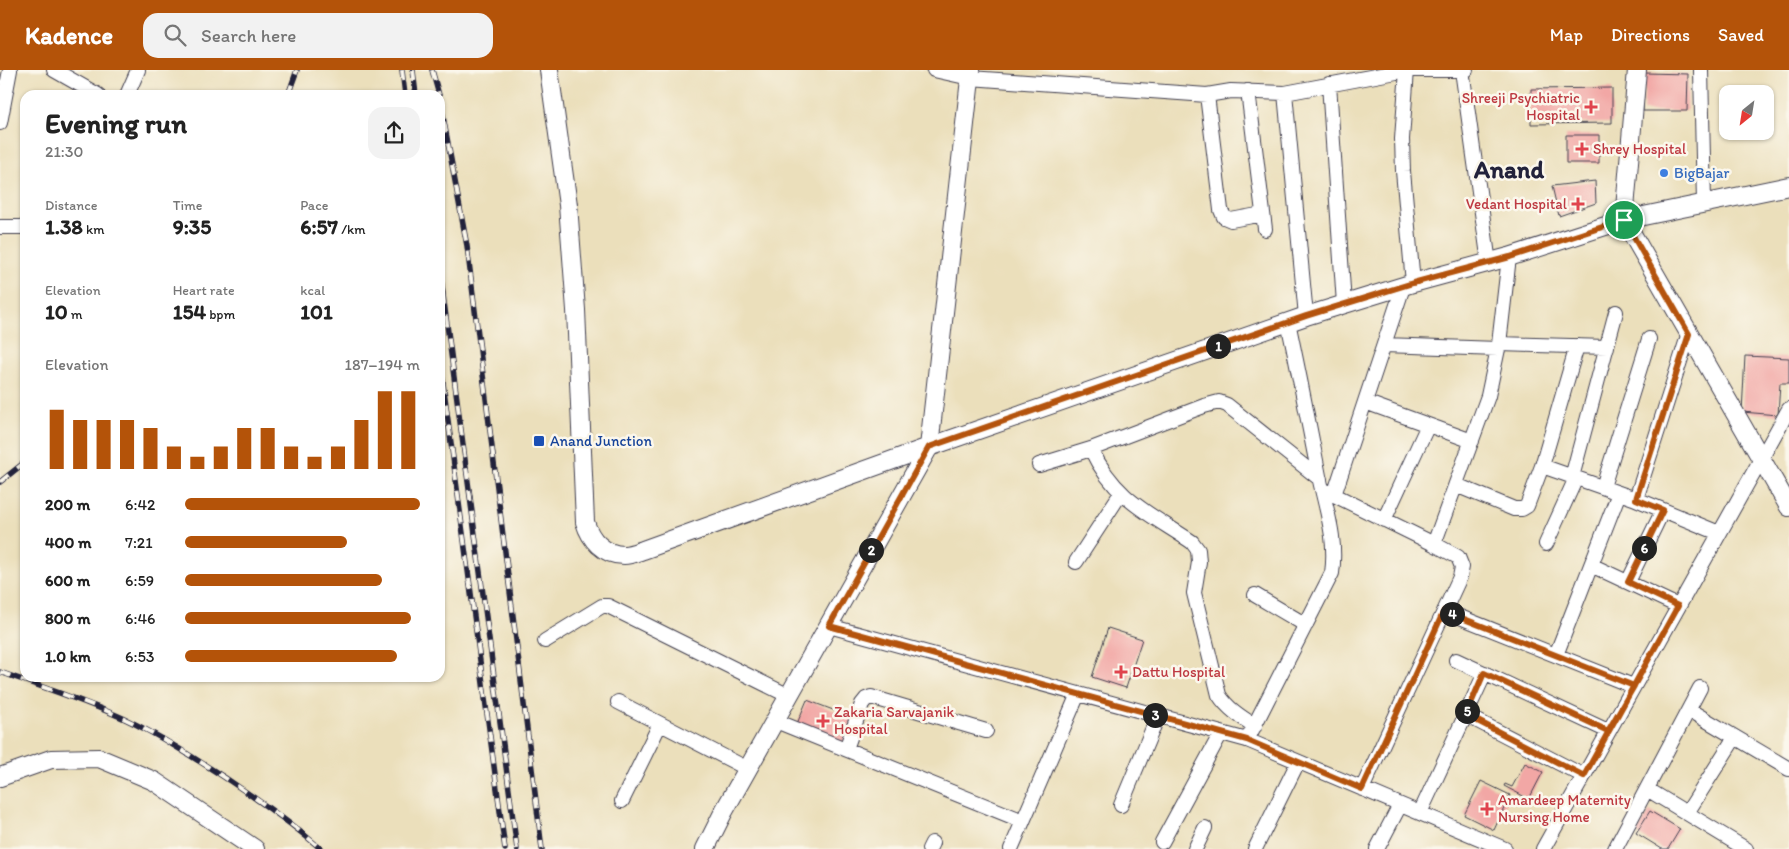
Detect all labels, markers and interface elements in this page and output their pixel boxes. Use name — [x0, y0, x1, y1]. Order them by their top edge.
search box — [143, 13, 493, 58]
text: Kadence — [25, 21, 113, 50]
icon: search — [161, 21, 189, 49]
text: Search here — [201, 24, 296, 47]
text: Map — [1550, 24, 1583, 46]
text: Directions — [1611, 24, 1690, 46]
text: Saved — [1718, 24, 1764, 46]
north arrow — [1719, 85, 1774, 140]
map controls — [1719, 85, 1774, 140]
place label: Shreeji Psychiatric Hospital — [1462, 89, 1581, 124]
marker: Shreeji Psychiatric Hospital — [1584, 100, 1598, 114]
text: Evening run — [45, 106, 187, 140]
button: share — [368, 107, 420, 159]
place label: Shrey Hospital — [1593, 140, 1687, 158]
text: 21:30 — [45, 142, 83, 161]
marker: Shrey Hospital — [1575, 142, 1589, 156]
district label: Anand — [1473, 154, 1544, 184]
place label: BigBajar — [1674, 164, 1730, 182]
marker: BigBajar — [1658, 167, 1670, 179]
place label: Vedant Hospital — [1466, 195, 1568, 213]
text: Distance — [45, 197, 97, 214]
text: Time — [173, 197, 203, 214]
text: Pace — [300, 197, 328, 214]
marker: Vedant Hospital — [1571, 197, 1585, 211]
pin — [1603, 199, 1645, 241]
icon: arrive — [1610, 206, 1638, 234]
text: 1.38 — [45, 214, 83, 239]
text: 9:35 — [173, 214, 211, 239]
text: 6:57 — [300, 214, 338, 239]
text: km — [83, 221, 105, 238]
text: /km — [338, 221, 366, 238]
text: Elevation — [45, 282, 101, 299]
text: Heart rate — [173, 282, 235, 299]
text: kcal — [300, 282, 325, 299]
text: 10 — [45, 299, 68, 324]
text: 154 — [173, 299, 206, 324]
text: 101 — [300, 299, 333, 324]
text: m — [68, 306, 83, 323]
text: bpm — [206, 306, 235, 323]
pin: 1 — [1206, 334, 1230, 358]
text: 1 — [1215, 338, 1222, 355]
text: Elevation — [45, 355, 109, 374]
text: 187–194 m — [344, 355, 420, 374]
place label: Anand Junction — [550, 432, 652, 450]
marker: Anand Junction — [532, 434, 546, 448]
text: 200 m — [45, 495, 90, 514]
text: 6:42 — [125, 495, 155, 514]
text: 400 m — [45, 533, 91, 552]
text: 7:21 — [125, 533, 153, 552]
pin: 6 — [1632, 536, 1656, 560]
pin: 2 — [858, 538, 884, 562]
text: 6 — [1641, 540, 1648, 557]
text: 2 — [868, 542, 875, 559]
text: 600 m — [45, 571, 90, 590]
text: 6:59 — [125, 571, 154, 590]
pin: 4 — [1440, 602, 1464, 626]
text: 4 — [1448, 606, 1457, 623]
text: 800 m — [45, 609, 91, 628]
text: 6:46 — [125, 609, 155, 628]
text: 1.0 km — [45, 647, 91, 666]
text: 6:53 — [125, 647, 155, 666]
place label: Dattu Hospital — [1132, 663, 1226, 681]
marker: Dattu Hospital — [1114, 665, 1128, 679]
pin: 5 — [1454, 698, 1480, 724]
pin: 3 — [1142, 702, 1168, 728]
place label: Zakaria Sarvajanik Hospital — [834, 703, 955, 738]
text: 5 — [1464, 703, 1471, 720]
text: 3 — [1152, 707, 1159, 724]
marker: Zakaria Sarvajanik Hospital — [816, 714, 830, 728]
place label: Amardeep Maternity Nursing Home — [1498, 791, 1631, 826]
marker: Amardeep Maternity Nursing Home — [1480, 802, 1494, 816]

